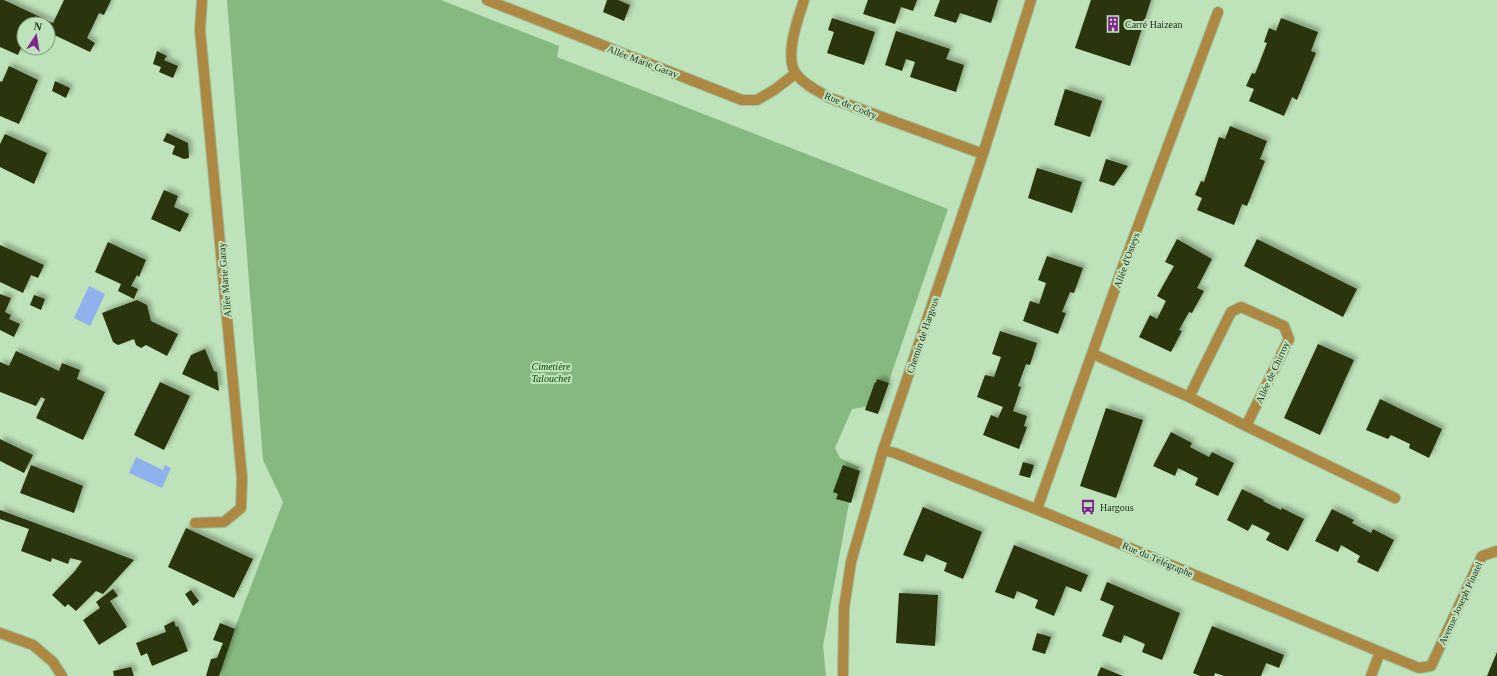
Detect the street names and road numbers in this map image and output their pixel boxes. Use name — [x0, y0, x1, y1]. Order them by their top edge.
street label: Allée Marie Garay — [606, 43, 680, 80]
street label: Rue de Codry — [823, 90, 879, 121]
street label: Allée d'Osteys — [1111, 231, 1142, 289]
street label: Allée Marie Garay — [216, 242, 233, 318]
street label: Chemin de Hargous — [904, 296, 941, 375]
street label: Allée de Chirroy — [1253, 339, 1292, 405]
street label: Rue du Télégraphe — [1121, 540, 1195, 580]
street label: Avenue Joseph Pinatel — [1436, 560, 1485, 646]

